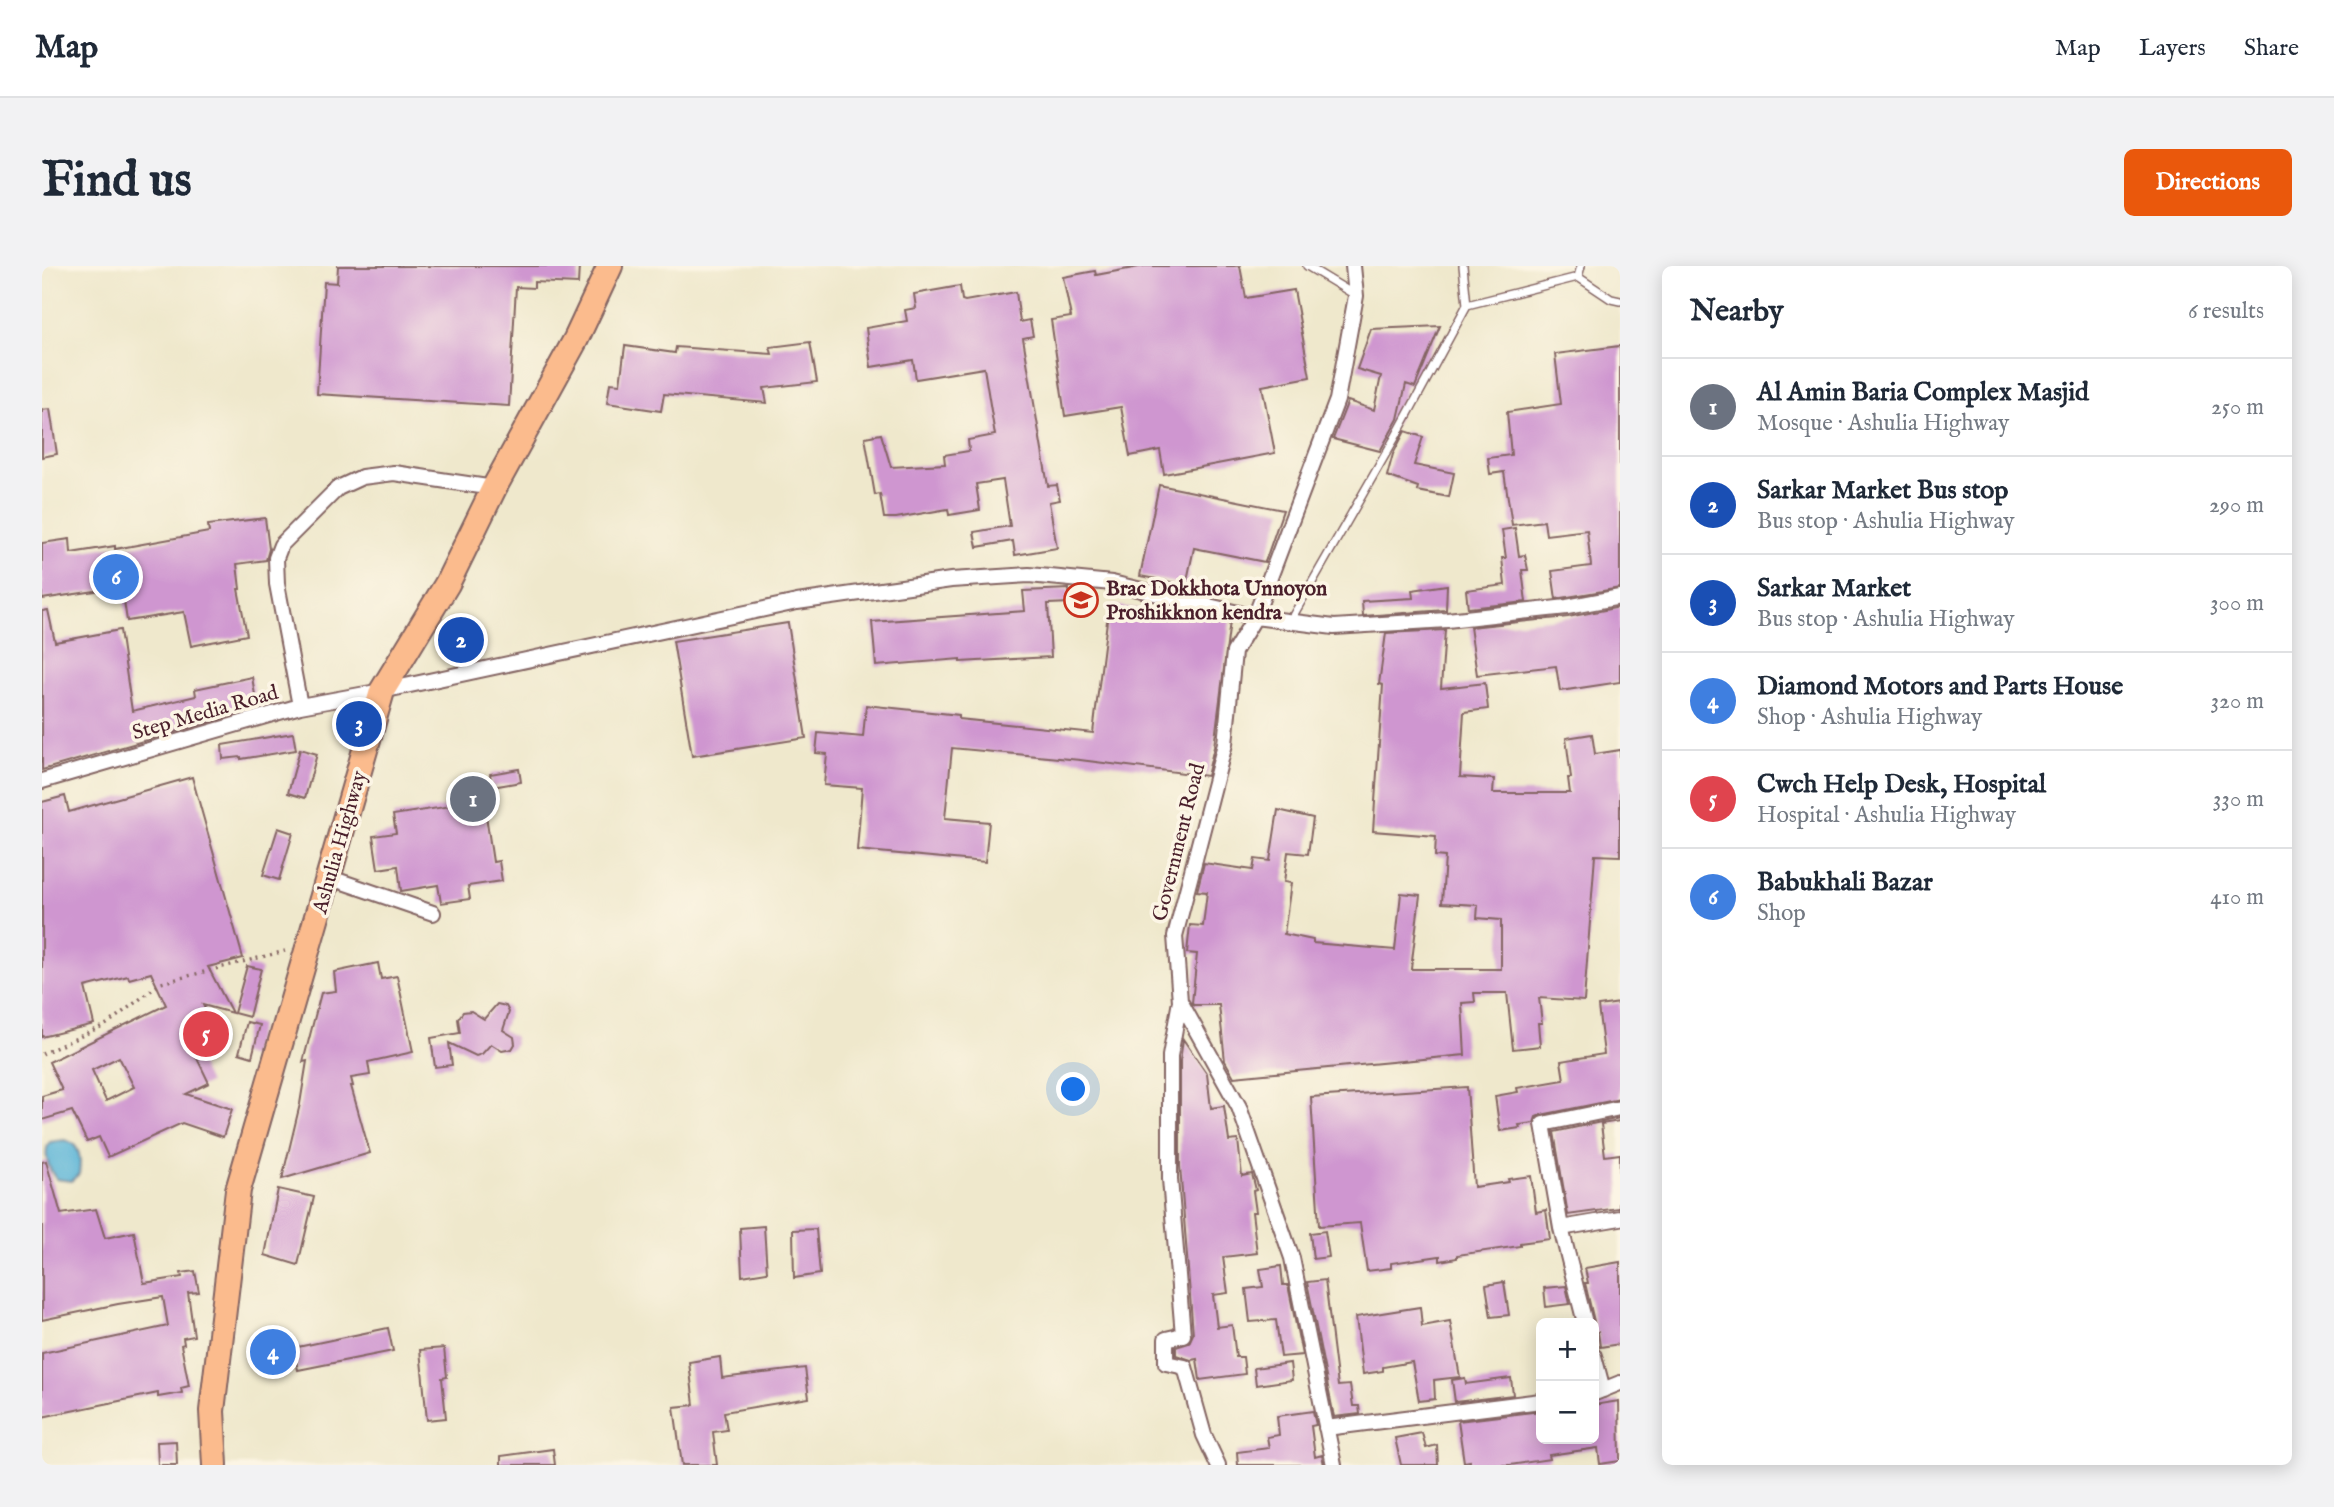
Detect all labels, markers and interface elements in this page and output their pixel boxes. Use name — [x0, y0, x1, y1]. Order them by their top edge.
text: Map — [35, 27, 98, 69]
text: Map — [2055, 33, 2101, 64]
text: Layers — [2139, 33, 2206, 64]
text: Share — [2244, 33, 2299, 64]
button: Directions — [2124, 149, 2292, 216]
text: Find us — [42, 151, 192, 213]
text: Nearby — [1690, 293, 1783, 331]
text: 6 results — [2188, 297, 2264, 326]
text: Al Amin Baria Complex Masjid — [1757, 376, 2089, 409]
text: 1 — [1709, 393, 1717, 422]
text: 250 m — [2211, 393, 2264, 422]
text: Mosque · Ashulia Highway — [1757, 409, 2009, 438]
text: Sarkar Market Bus stop — [1757, 474, 2008, 507]
text: 2 — [1708, 491, 1718, 520]
text: 290 m — [2209, 491, 2264, 520]
text: Bus stop · Ashulia Highway — [1757, 507, 2015, 536]
pin: 6 — [93, 551, 139, 603]
text: Sarkar Market — [1757, 572, 1911, 605]
place label: Brac Dokkhota Unnoyon Proshikknon kendra — [1106, 576, 1327, 627]
school or university icon: Brac Dokkhota Unnoyon Proshikknon kendra — [1062, 581, 1100, 619]
text: 3 — [1709, 589, 1717, 618]
text: 300 m — [2210, 589, 2264, 618]
text: Bus stop · Ashulia Highway — [1757, 605, 2015, 634]
pin: 2 — [438, 614, 484, 666]
text: Diamond Motors and Parts House — [1757, 670, 2123, 703]
street label: Step Media Road — [129, 679, 282, 747]
text: 4 — [1707, 687, 1719, 716]
text: 320 m — [2211, 687, 2264, 716]
pin: 3 — [336, 698, 382, 750]
text: Shop · Ashulia Highway — [1757, 703, 1982, 732]
street label: Government Road — [1147, 760, 1212, 924]
street label: Ashulia Highway — [307, 767, 374, 918]
text: Cwch Help Desk, Hospital — [1757, 768, 2046, 801]
pin: 1 — [450, 773, 496, 825]
text: 5 — [1709, 785, 1717, 814]
text: 330 m — [2213, 785, 2264, 814]
text: Hospital · Ashulia Highway — [1757, 801, 2016, 830]
text: Babukhali Bazar — [1757, 866, 1933, 899]
text: 6 — [1708, 883, 1718, 912]
text: 410 m — [2210, 883, 2264, 912]
text: Shop — [1757, 899, 1806, 928]
pin: 5 — [183, 1008, 229, 1060]
your location — [1056, 1072, 1090, 1106]
map controls — [1536, 1318, 1599, 1444]
button: + — [1536, 1318, 1599, 1381]
pin: 4 — [250, 1326, 296, 1378]
button: − — [1536, 1381, 1599, 1444]

